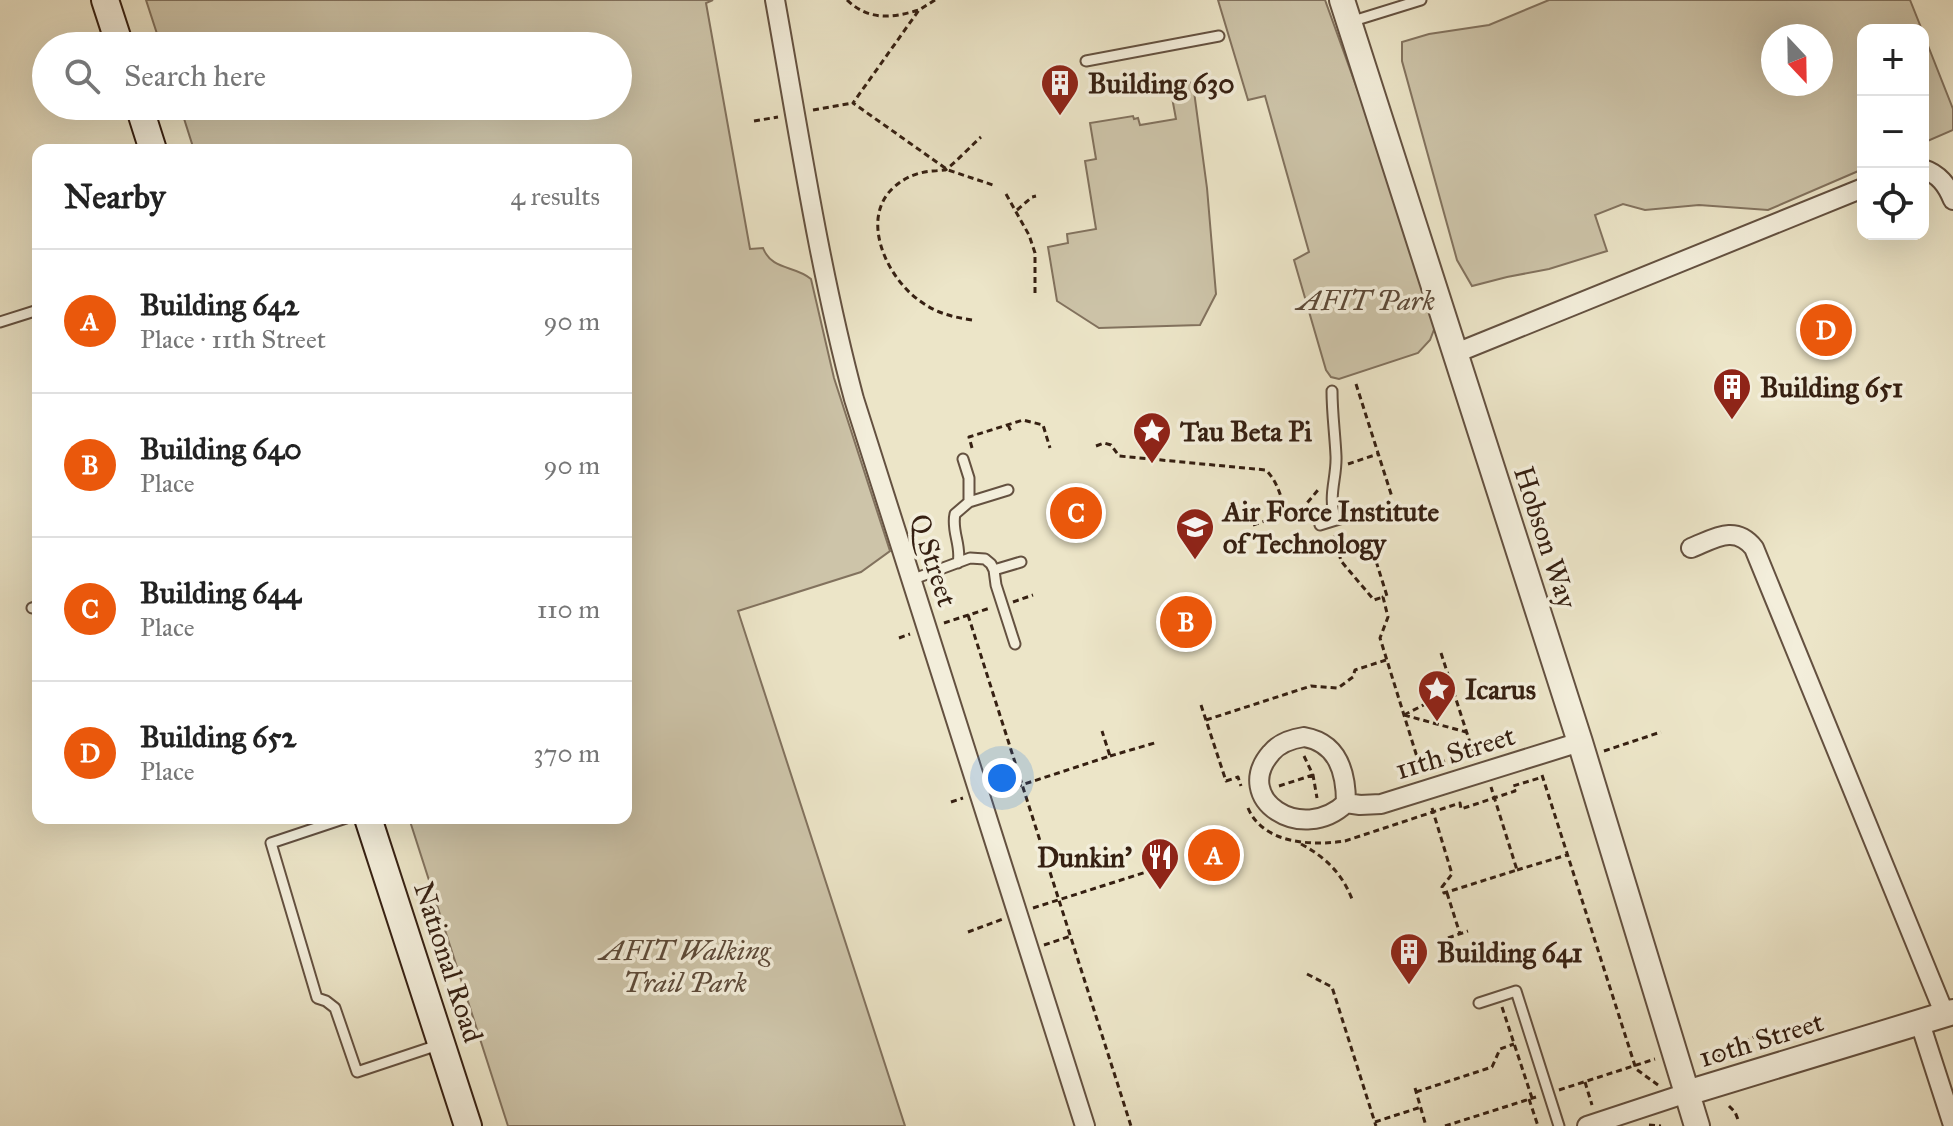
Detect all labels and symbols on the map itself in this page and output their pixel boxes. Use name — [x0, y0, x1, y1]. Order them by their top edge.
north arrow — [1761, 24, 1833, 96]
building icon: Building 630 — [1039, 62, 1081, 117]
place label: Building 630 — [1088, 66, 1234, 101]
park label: AFIT Park — [1294, 283, 1435, 318]
pin: D — [1800, 300, 1852, 360]
building icon: Building 651 — [1711, 366, 1753, 421]
place label: Building 651 — [1760, 370, 1903, 405]
place icon: Tau Beta Pi — [1131, 410, 1173, 465]
place label: Tau Beta Pi — [1180, 414, 1312, 449]
street label: Hobson Way — [1506, 462, 1585, 613]
pin: C — [1050, 483, 1102, 543]
place label: Air Force Institute of Technology — [1221, 494, 1439, 561]
school or university icon: Air Force Institute of Technology — [1174, 506, 1216, 561]
street label: Q Street — [902, 509, 965, 611]
pin: B — [1160, 592, 1212, 652]
place icon: Icarus — [1416, 668, 1458, 723]
place label: Icarus — [1465, 672, 1536, 707]
street label: 11th Street — [1391, 718, 1519, 787]
your location — [982, 758, 1022, 798]
pin: A — [1188, 825, 1240, 885]
restaurant icon: Dunkin' — [1139, 836, 1181, 891]
place label: Dunkin' — [1037, 840, 1132, 875]
street label: National Road — [406, 877, 491, 1047]
building icon: Building 641 — [1388, 931, 1430, 986]
park label: AFIT Walking Trail Park — [597, 933, 772, 1000]
place label: Building 641 — [1437, 935, 1583, 970]
street label: 10th Street — [1695, 1004, 1828, 1075]

